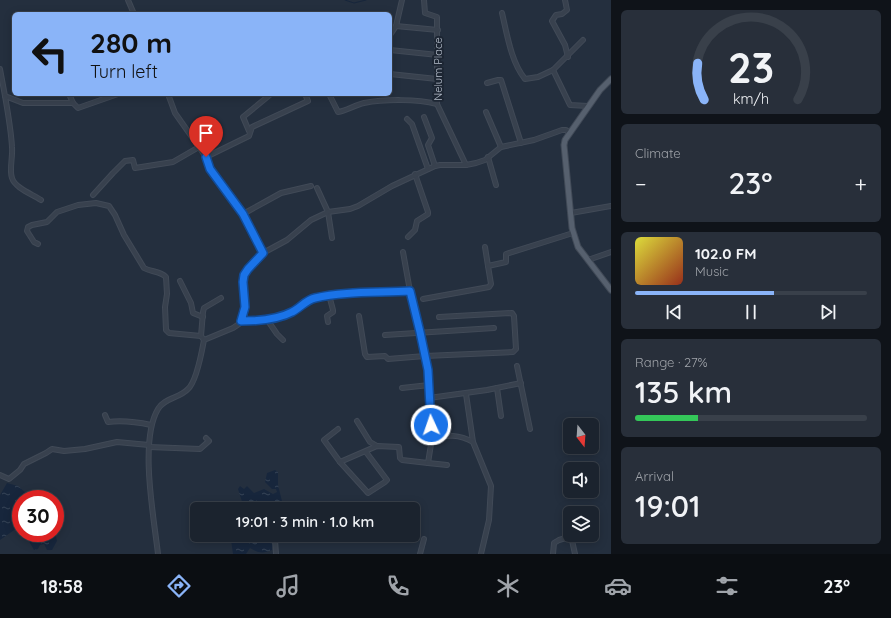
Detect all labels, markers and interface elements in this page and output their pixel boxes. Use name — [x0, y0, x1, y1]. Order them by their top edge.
text: 280 m — [90, 25, 172, 60]
icon: left — [24, 28, 76, 80]
street label: Nelum Place — [431, 37, 445, 101]
text: 23 — [728, 41, 774, 93]
text: Turn left — [90, 60, 158, 83]
text: km/h — [733, 90, 769, 108]
pin — [189, 116, 223, 157]
icon: arrive — [195, 122, 217, 144]
text: Climate — [635, 145, 681, 161]
text: 23° — [728, 164, 773, 202]
text: − — [635, 170, 646, 198]
text: + — [855, 170, 867, 198]
text: 102.0 FM — [695, 244, 756, 263]
text: Music — [695, 263, 729, 279]
icon: previous — [663, 301, 685, 323]
icon: pause — [740, 301, 762, 323]
icon: next — [817, 301, 839, 323]
text: Range · 27% — [635, 354, 708, 370]
text: 135 km — [635, 373, 732, 411]
position arrow — [410, 404, 452, 446]
north arrow — [563, 418, 599, 454]
map controls — [563, 418, 599, 542]
button: sound — [563, 462, 599, 498]
text: Arrival — [635, 468, 674, 484]
text: 19:01 — [635, 487, 701, 525]
speed limit sign: 30 — [12, 490, 64, 542]
button: layers — [563, 506, 599, 542]
text: 19:01 · 3 min · 1.0 km — [236, 512, 374, 531]
icon: directions — [165, 572, 193, 600]
icon: music — [274, 572, 302, 600]
icon: phone — [384, 572, 412, 600]
icon: climate — [494, 572, 522, 600]
icon: car — [604, 572, 632, 600]
icon: filters — [713, 572, 741, 600]
text: 18:58 — [41, 575, 83, 598]
text: 23° — [823, 575, 850, 598]

